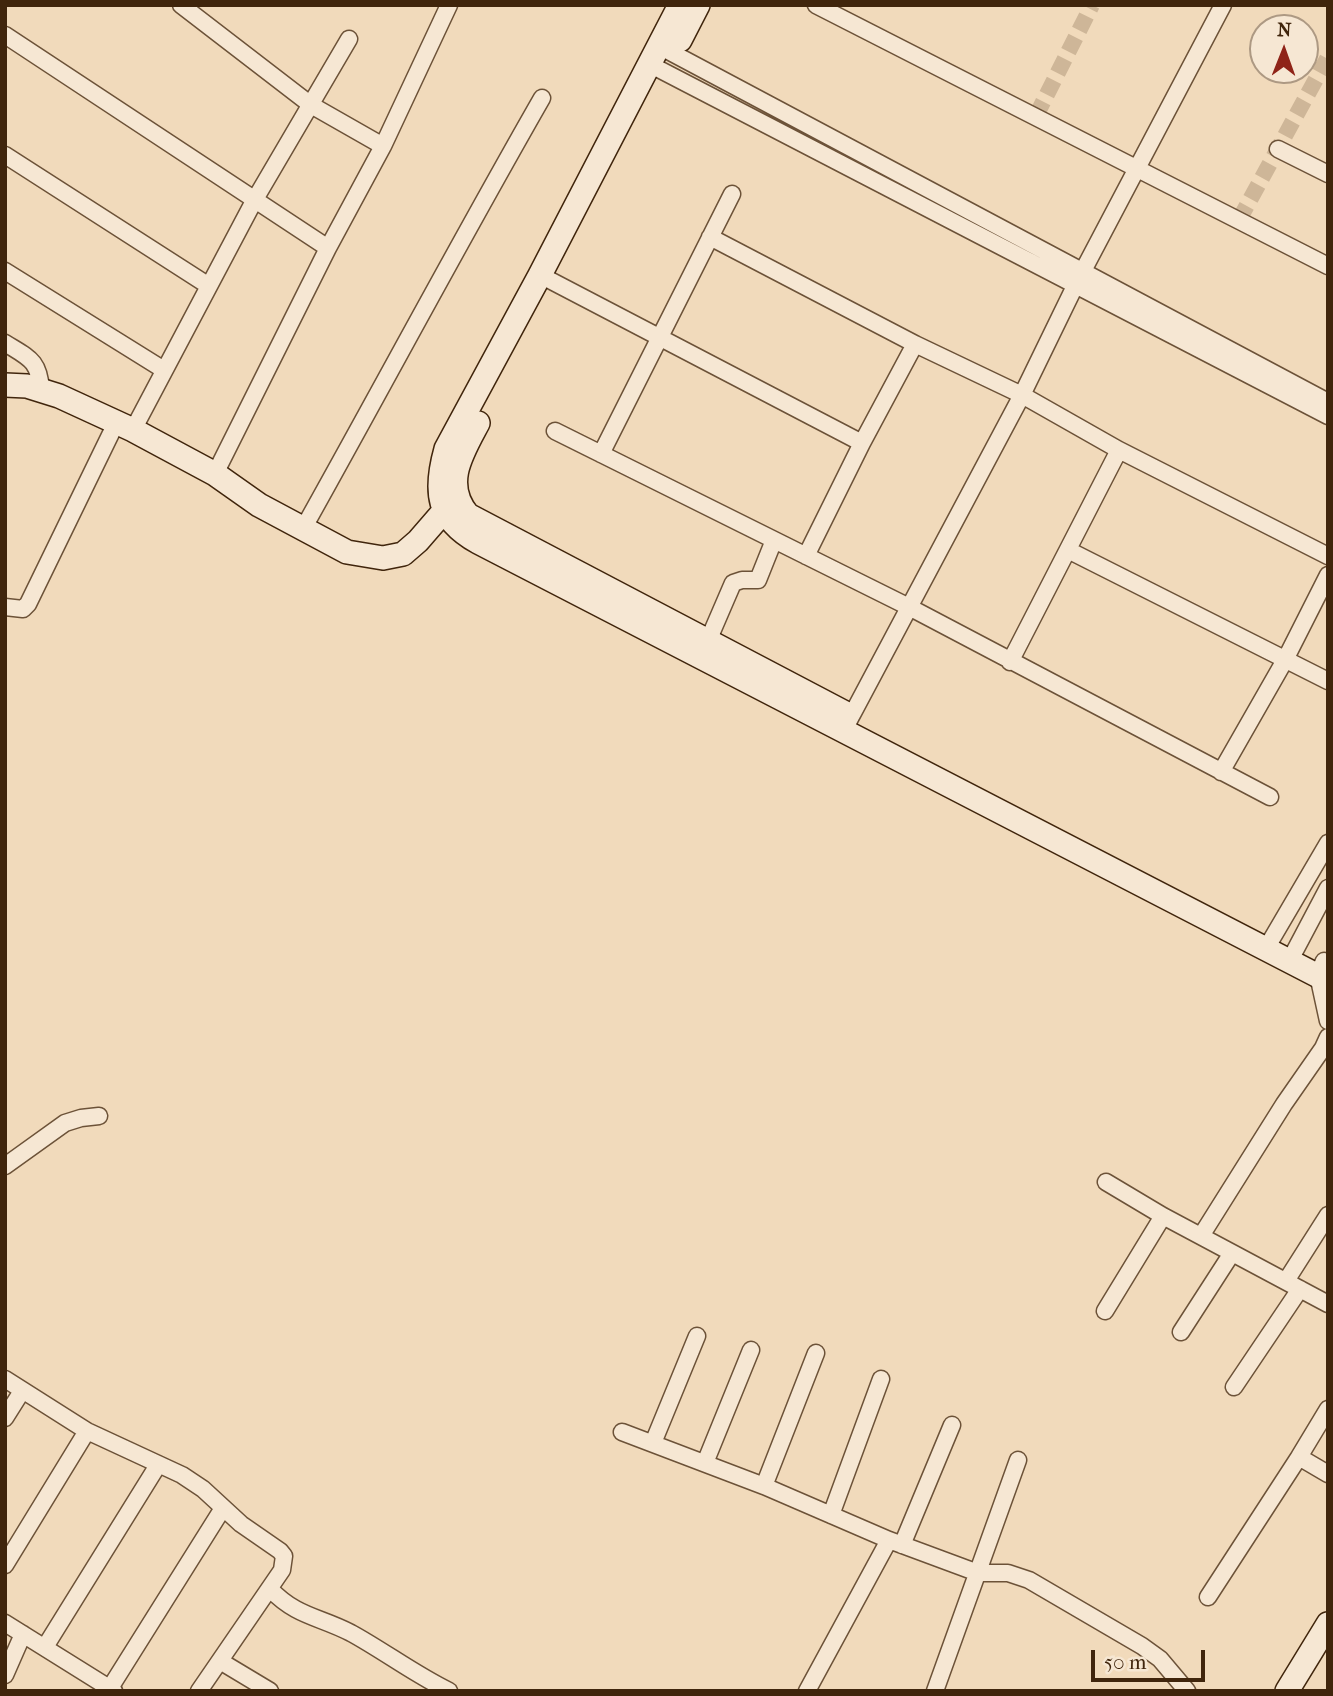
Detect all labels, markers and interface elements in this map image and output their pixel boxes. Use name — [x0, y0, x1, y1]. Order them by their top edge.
north arrow — [1249, 14, 1319, 84]
text: N — [1277, 19, 1292, 41]
scale bar — [1095, 1636, 1209, 1680]
text: 50 m — [1104, 1650, 1147, 1674]

